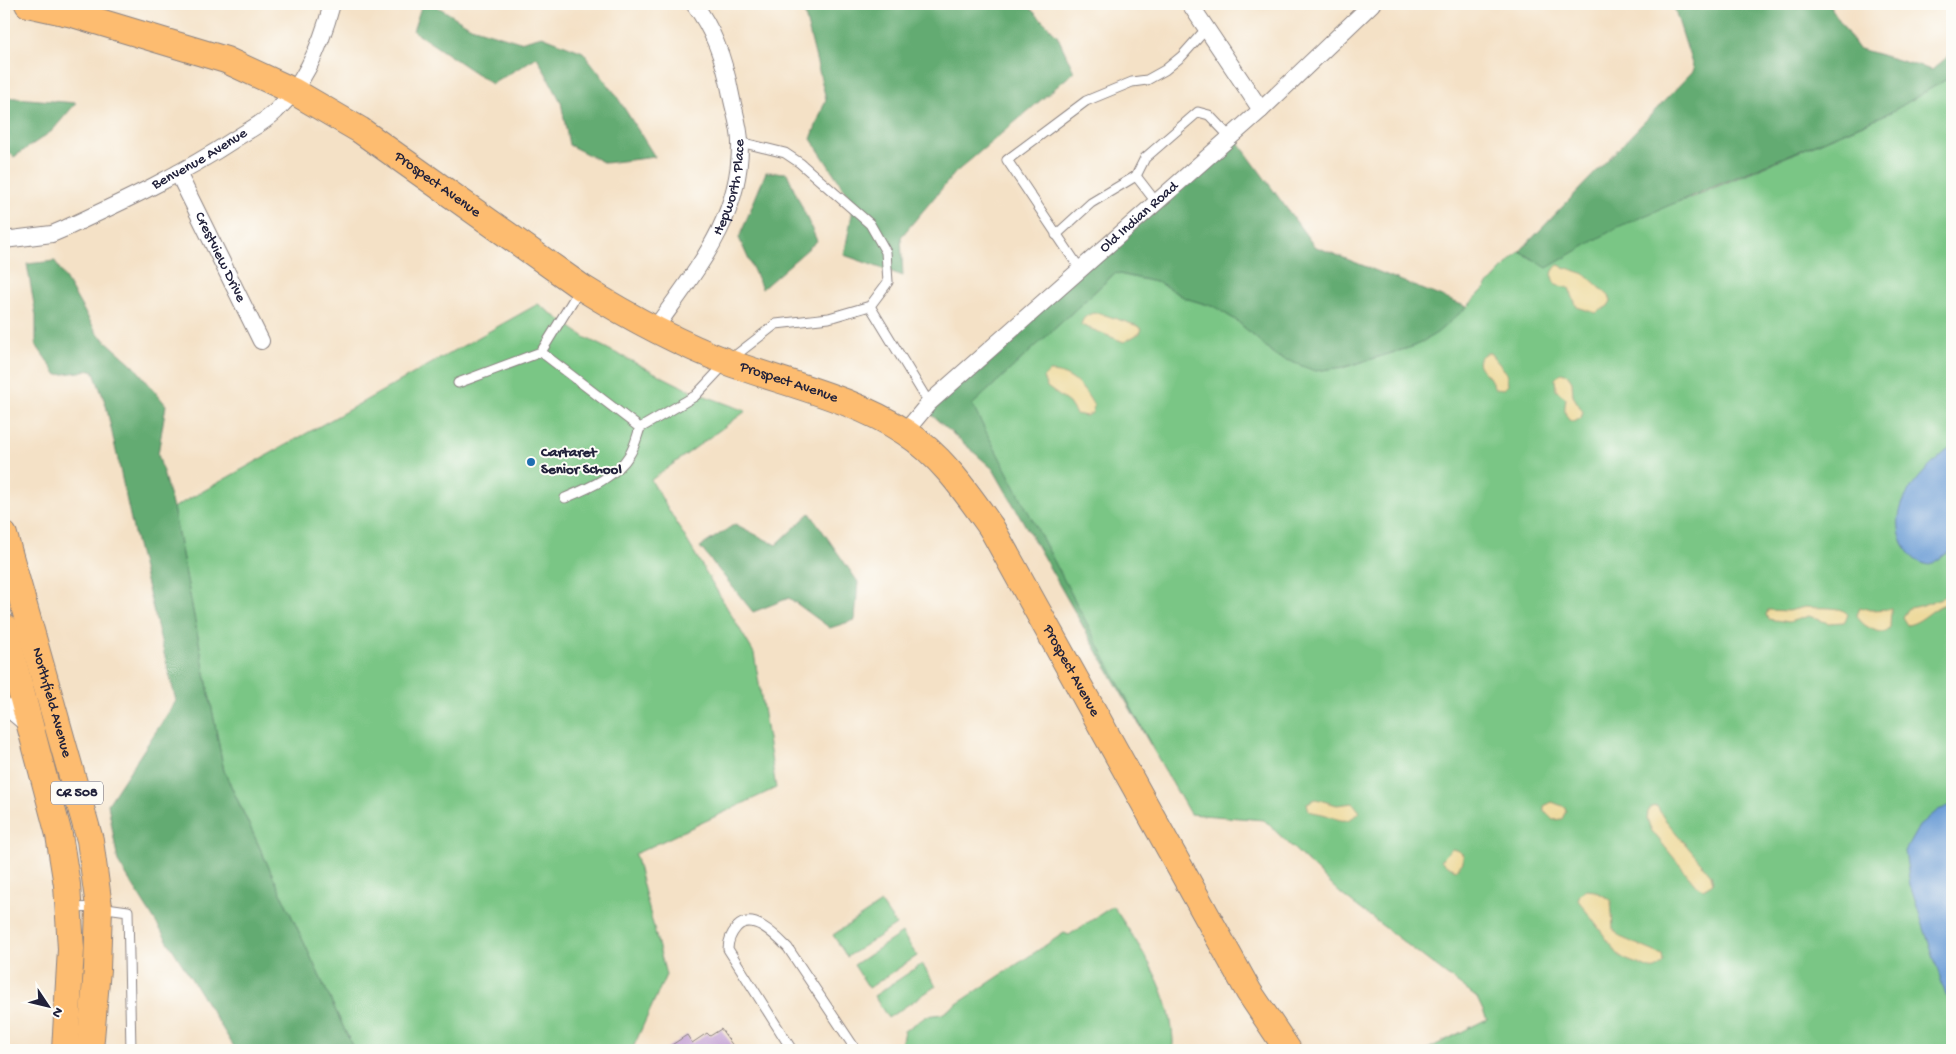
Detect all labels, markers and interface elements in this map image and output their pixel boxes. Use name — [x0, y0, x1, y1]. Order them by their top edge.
street label: Benvenue Avenue — [148, 124, 251, 195]
street label: Hepworth Place — [709, 139, 749, 239]
street label: Prospect Avenue — [390, 147, 484, 222]
street label: Old Indian Road — [1096, 177, 1183, 257]
street label: Crestview Drive — [190, 209, 250, 306]
street label: Prospect Avenue — [736, 358, 841, 408]
place label: Cartaret Senior School — [540, 444, 622, 479]
marker: Cartaret Senior School — [525, 456, 537, 468]
street label: Prospect Avenue — [1038, 621, 1104, 720]
street label: Northfield Avenue — [27, 645, 75, 760]
road number: CR 508 — [51, 781, 103, 804]
north arrow — [22, 982, 72, 1032]
text: N — [47, 1003, 66, 1021]

